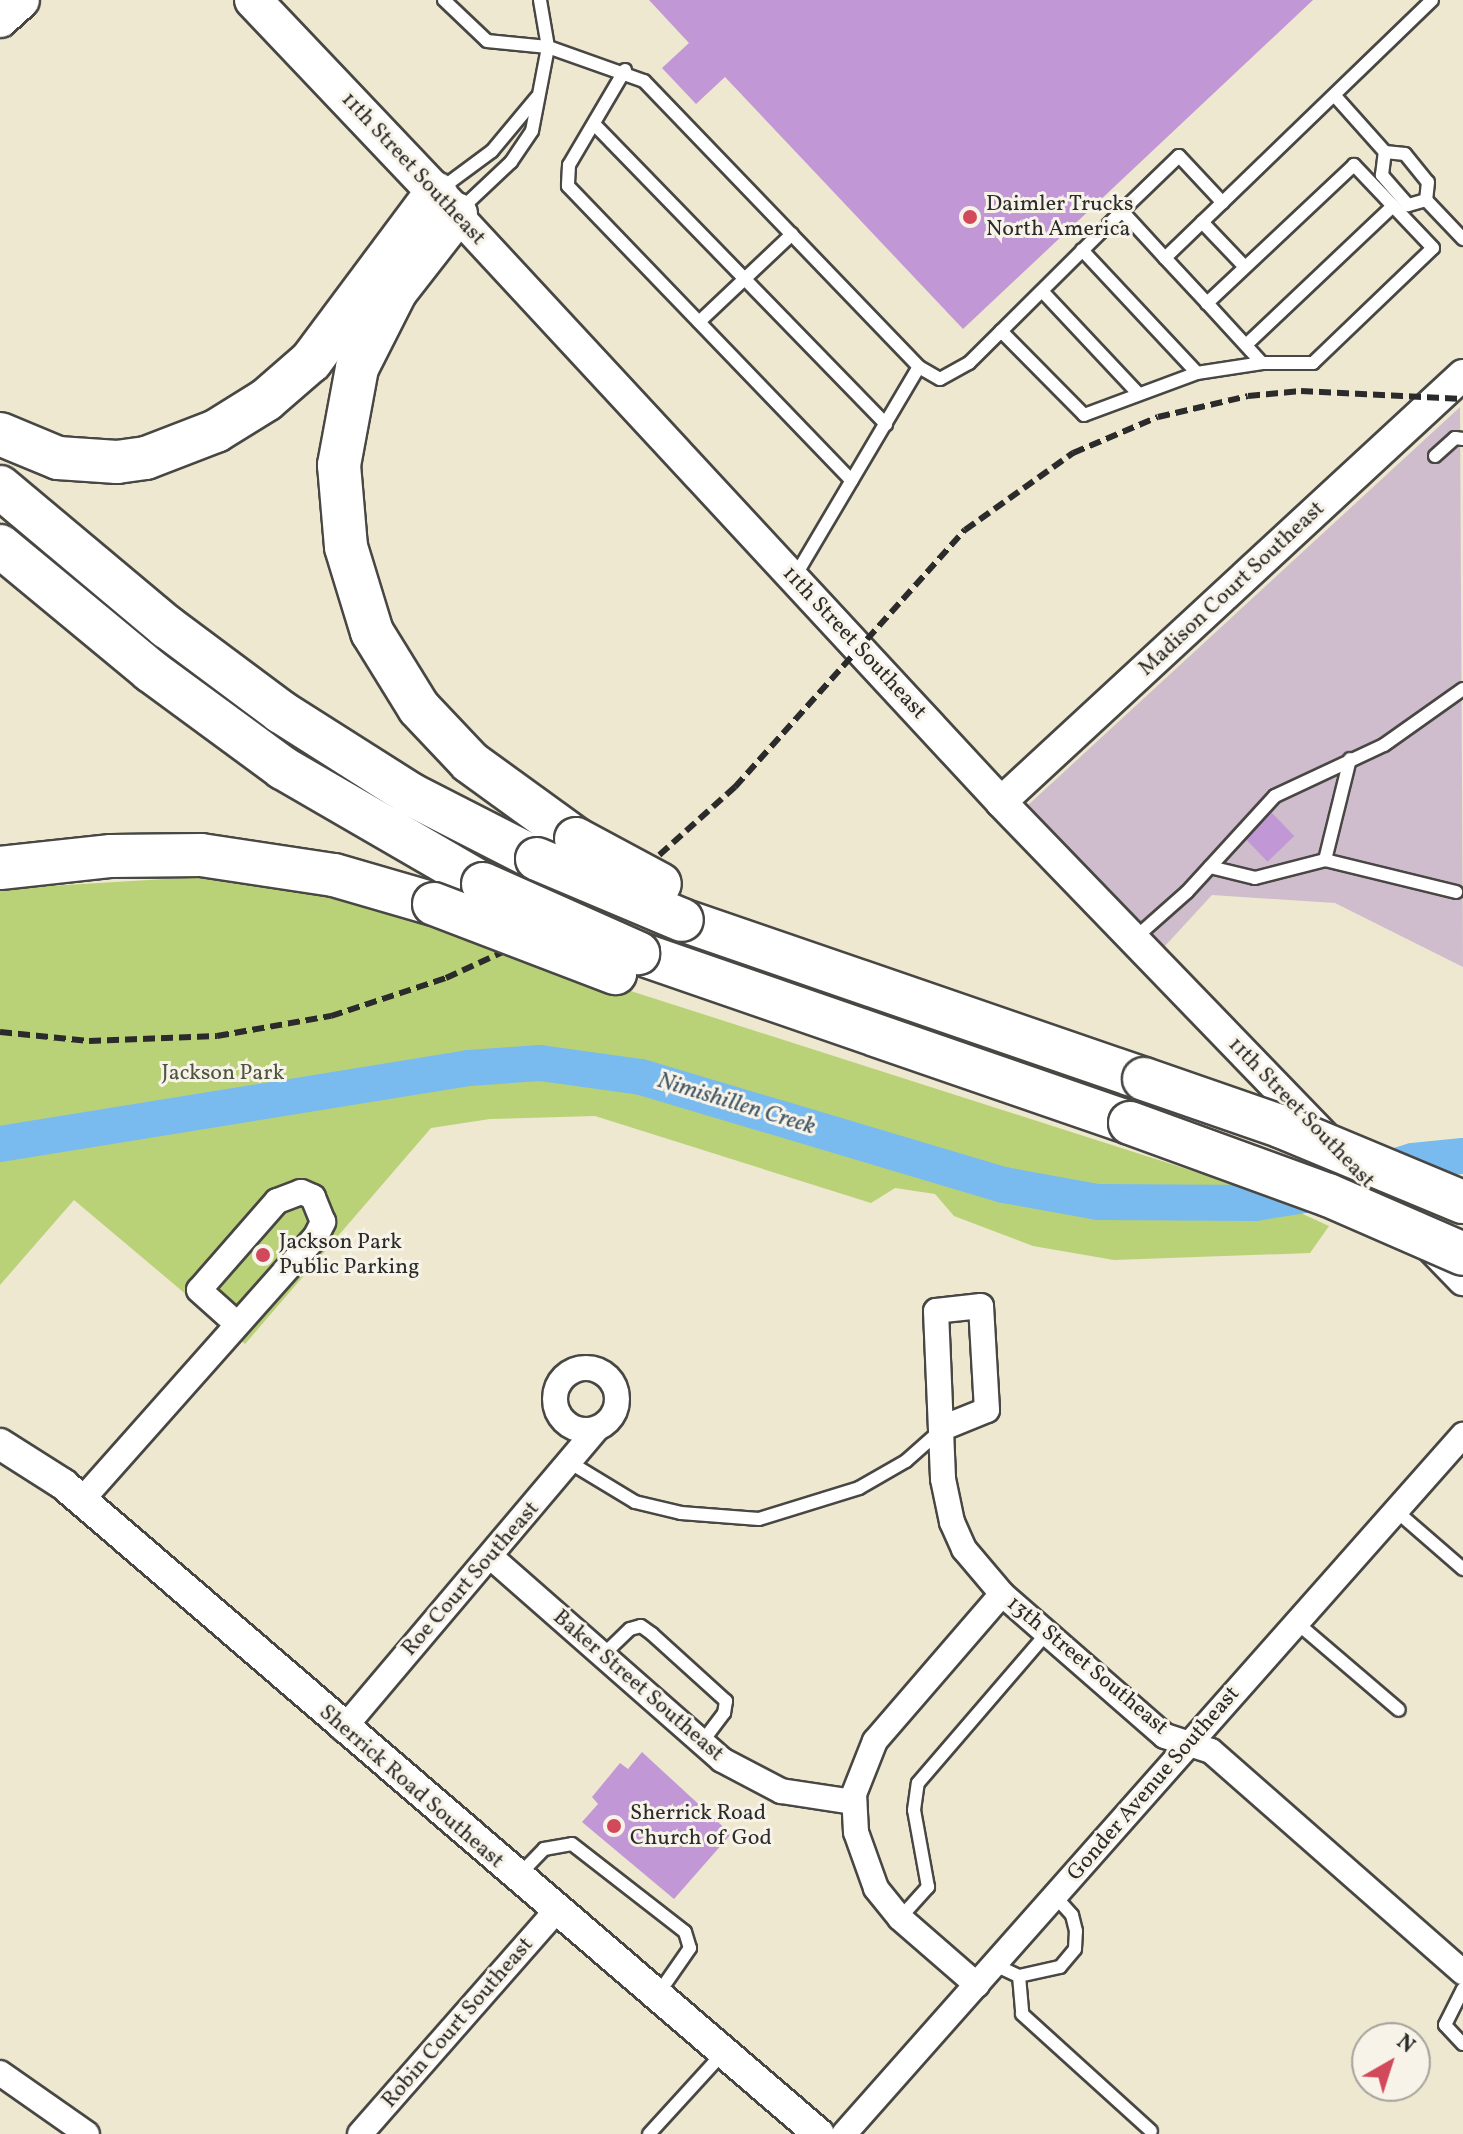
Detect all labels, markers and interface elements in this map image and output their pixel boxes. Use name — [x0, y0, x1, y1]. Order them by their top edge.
street label: 11th Street Southeast — [335, 87, 491, 251]
place label: Daimler Trucks North America — [986, 191, 1134, 242]
marker: Daimler Trucks North America — [961, 208, 979, 226]
street label: Madison Court Southeast — [1134, 496, 1330, 682]
street label: 11th Street Southeast — [776, 561, 932, 725]
street label: 11th Street Southeast — [1222, 1032, 1380, 1194]
park label: Jackson Park — [161, 1061, 285, 1087]
water label: Nimishillen Creek — [653, 1067, 819, 1143]
place label: Jackson Park Public Parking — [279, 1229, 419, 1280]
marker: Jackson Park Public Parking — [254, 1246, 272, 1264]
street label: Roe Court Southeast — [397, 1496, 545, 1662]
street label: 13th Street Southeast — [1001, 1591, 1173, 1741]
street label: Baker Street Southeast — [547, 1605, 729, 1767]
street label: Gonder Avenue Southeast — [1062, 1681, 1246, 1887]
street label: Sherrick Road Southeast — [313, 1700, 509, 1874]
place label: Sherrick Road Church of God — [630, 1800, 770, 1852]
marker: Sherrick Road Church of God — [605, 1817, 623, 1835]
street label: Robin Court Southeast — [377, 1932, 539, 2114]
north arrow — [1351, 2022, 1431, 2102]
text: N — [1389, 2027, 1421, 2062]

